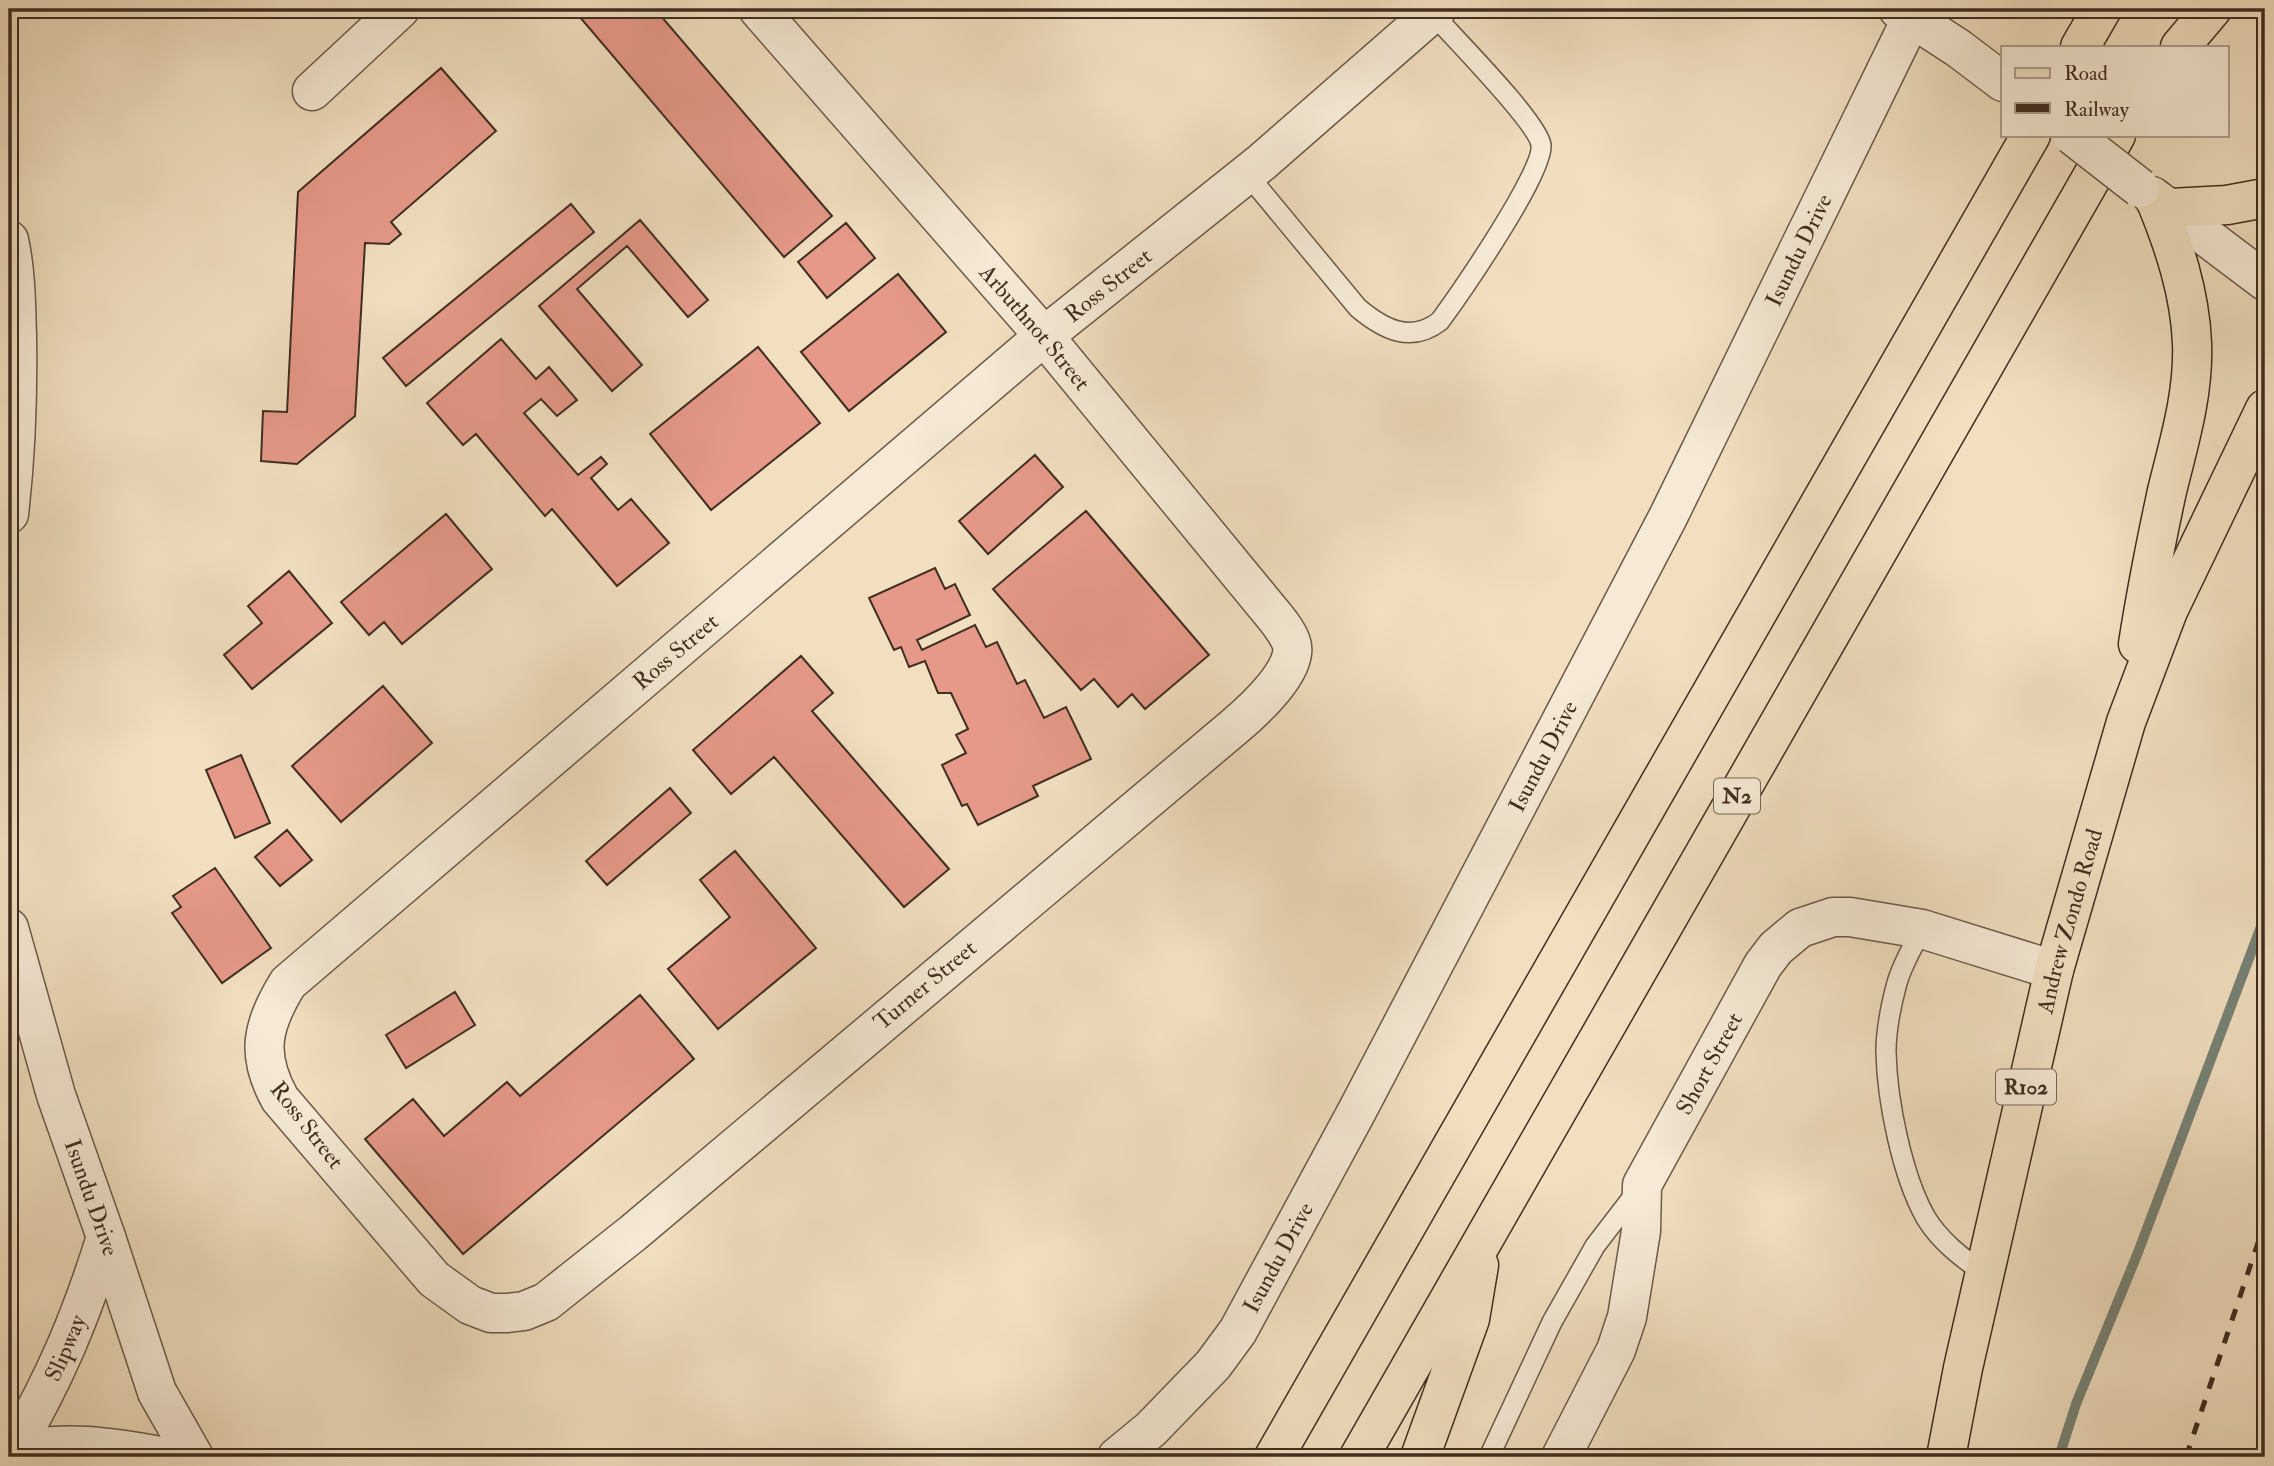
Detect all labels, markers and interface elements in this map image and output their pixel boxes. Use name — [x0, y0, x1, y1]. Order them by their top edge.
legend — [2001, 46, 2228, 136]
text: Road — [2064, 60, 2109, 87]
text: Railway — [2064, 96, 2130, 123]
street label: Isundu Drive — [1759, 189, 1838, 311]
street label: Ross Street — [1059, 241, 1158, 328]
street label: Arbuthnot Street — [973, 257, 1097, 396]
street label: Ross Street — [627, 607, 724, 696]
street label: Isundu Drive — [1502, 695, 1584, 817]
road number: N2 — [1714, 778, 1760, 814]
street label: Andrew Zondo Road — [2030, 825, 2109, 1017]
street label: Turner Street — [868, 934, 982, 1036]
street label: Short Street — [1669, 1007, 1749, 1120]
road number: R102 — [1996, 1070, 2056, 1104]
street label: Ross Street — [264, 1075, 350, 1175]
street label: Isundu Drive — [58, 1135, 126, 1260]
street label: Isundu Drive — [1236, 1197, 1320, 1318]
street label: Slipway — [38, 1310, 92, 1386]

